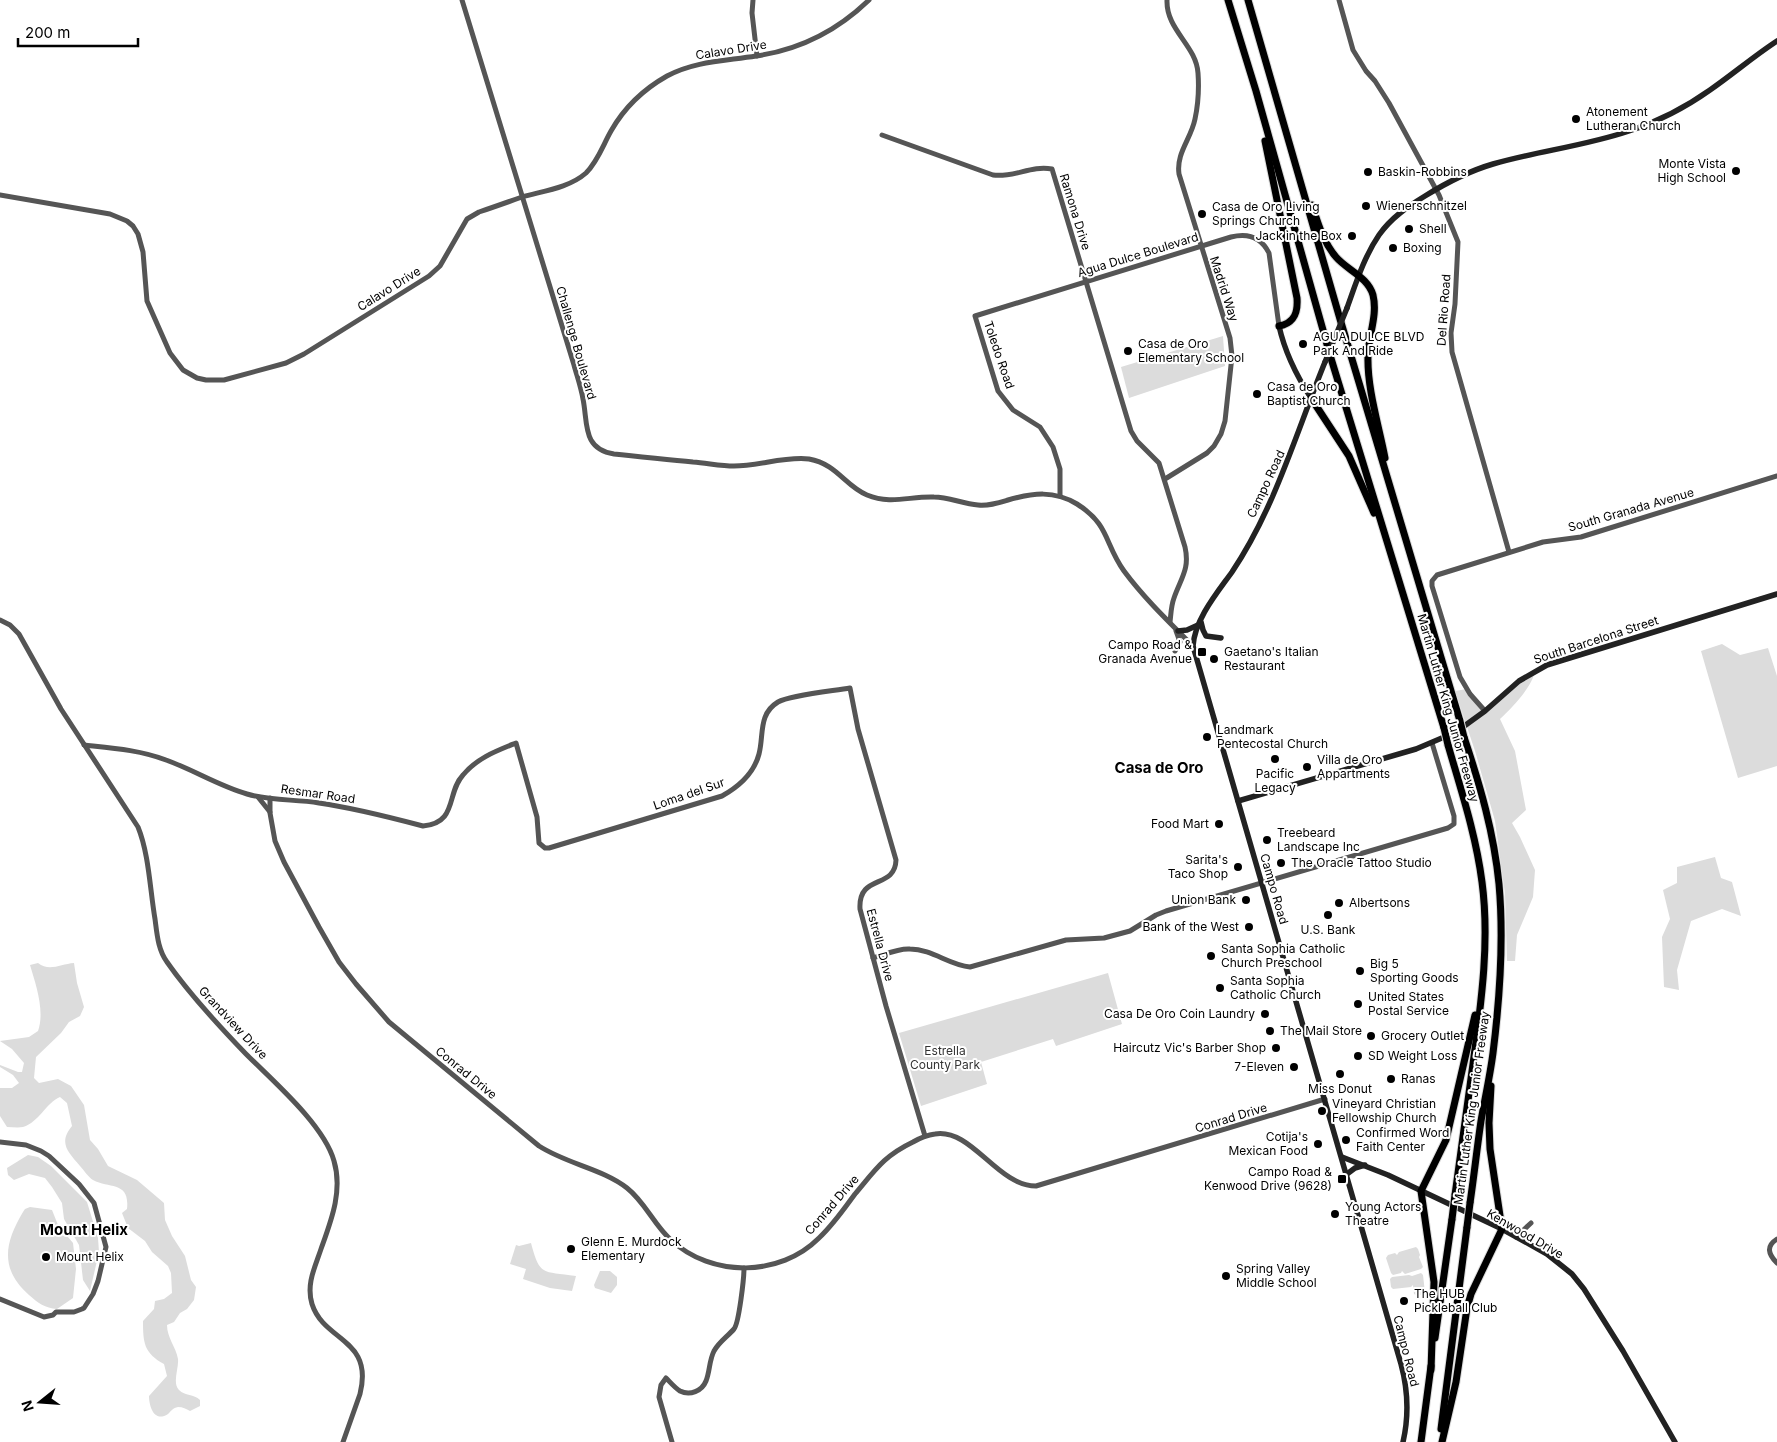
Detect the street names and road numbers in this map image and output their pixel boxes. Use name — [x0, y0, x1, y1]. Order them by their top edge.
street label: Calavo Drive — [694, 36, 768, 63]
street label: Ramona Drive — [1057, 172, 1094, 252]
street label: Agua Dulce Boulevard — [1076, 229, 1200, 280]
street label: Madrid Way — [1207, 254, 1242, 324]
street label: Calavo Drive — [354, 263, 423, 314]
street label: Del Rio Road — [1434, 273, 1453, 346]
street label: Challenge Boulevard — [553, 284, 600, 401]
street label: Toledo Road — [981, 319, 1018, 391]
street label: Campo Road — [1243, 448, 1288, 520]
street label: South Granada Avenue — [1566, 484, 1695, 535]
street label: Martin Luther King Junior Freeway — [1414, 612, 1483, 804]
street label: South Barcelona Street — [1532, 612, 1660, 667]
street label: Loma del Sur — [651, 774, 727, 813]
street label: Resmar Road — [280, 781, 356, 806]
street label: Campo Road — [1257, 852, 1292, 926]
street label: Estrella Drive — [864, 907, 897, 983]
street label: Grandview Drive — [196, 983, 271, 1062]
street label: Martin Luther King Junior Freeway — [1450, 1010, 1493, 1206]
street label: Conrad Drive — [433, 1043, 500, 1102]
street label: Conrad Drive — [1193, 1099, 1269, 1136]
street label: Conrad Drive — [801, 1172, 862, 1238]
street label: Kenwood Drive — [1484, 1206, 1566, 1262]
street label: Campo Road — [1390, 1314, 1423, 1388]

